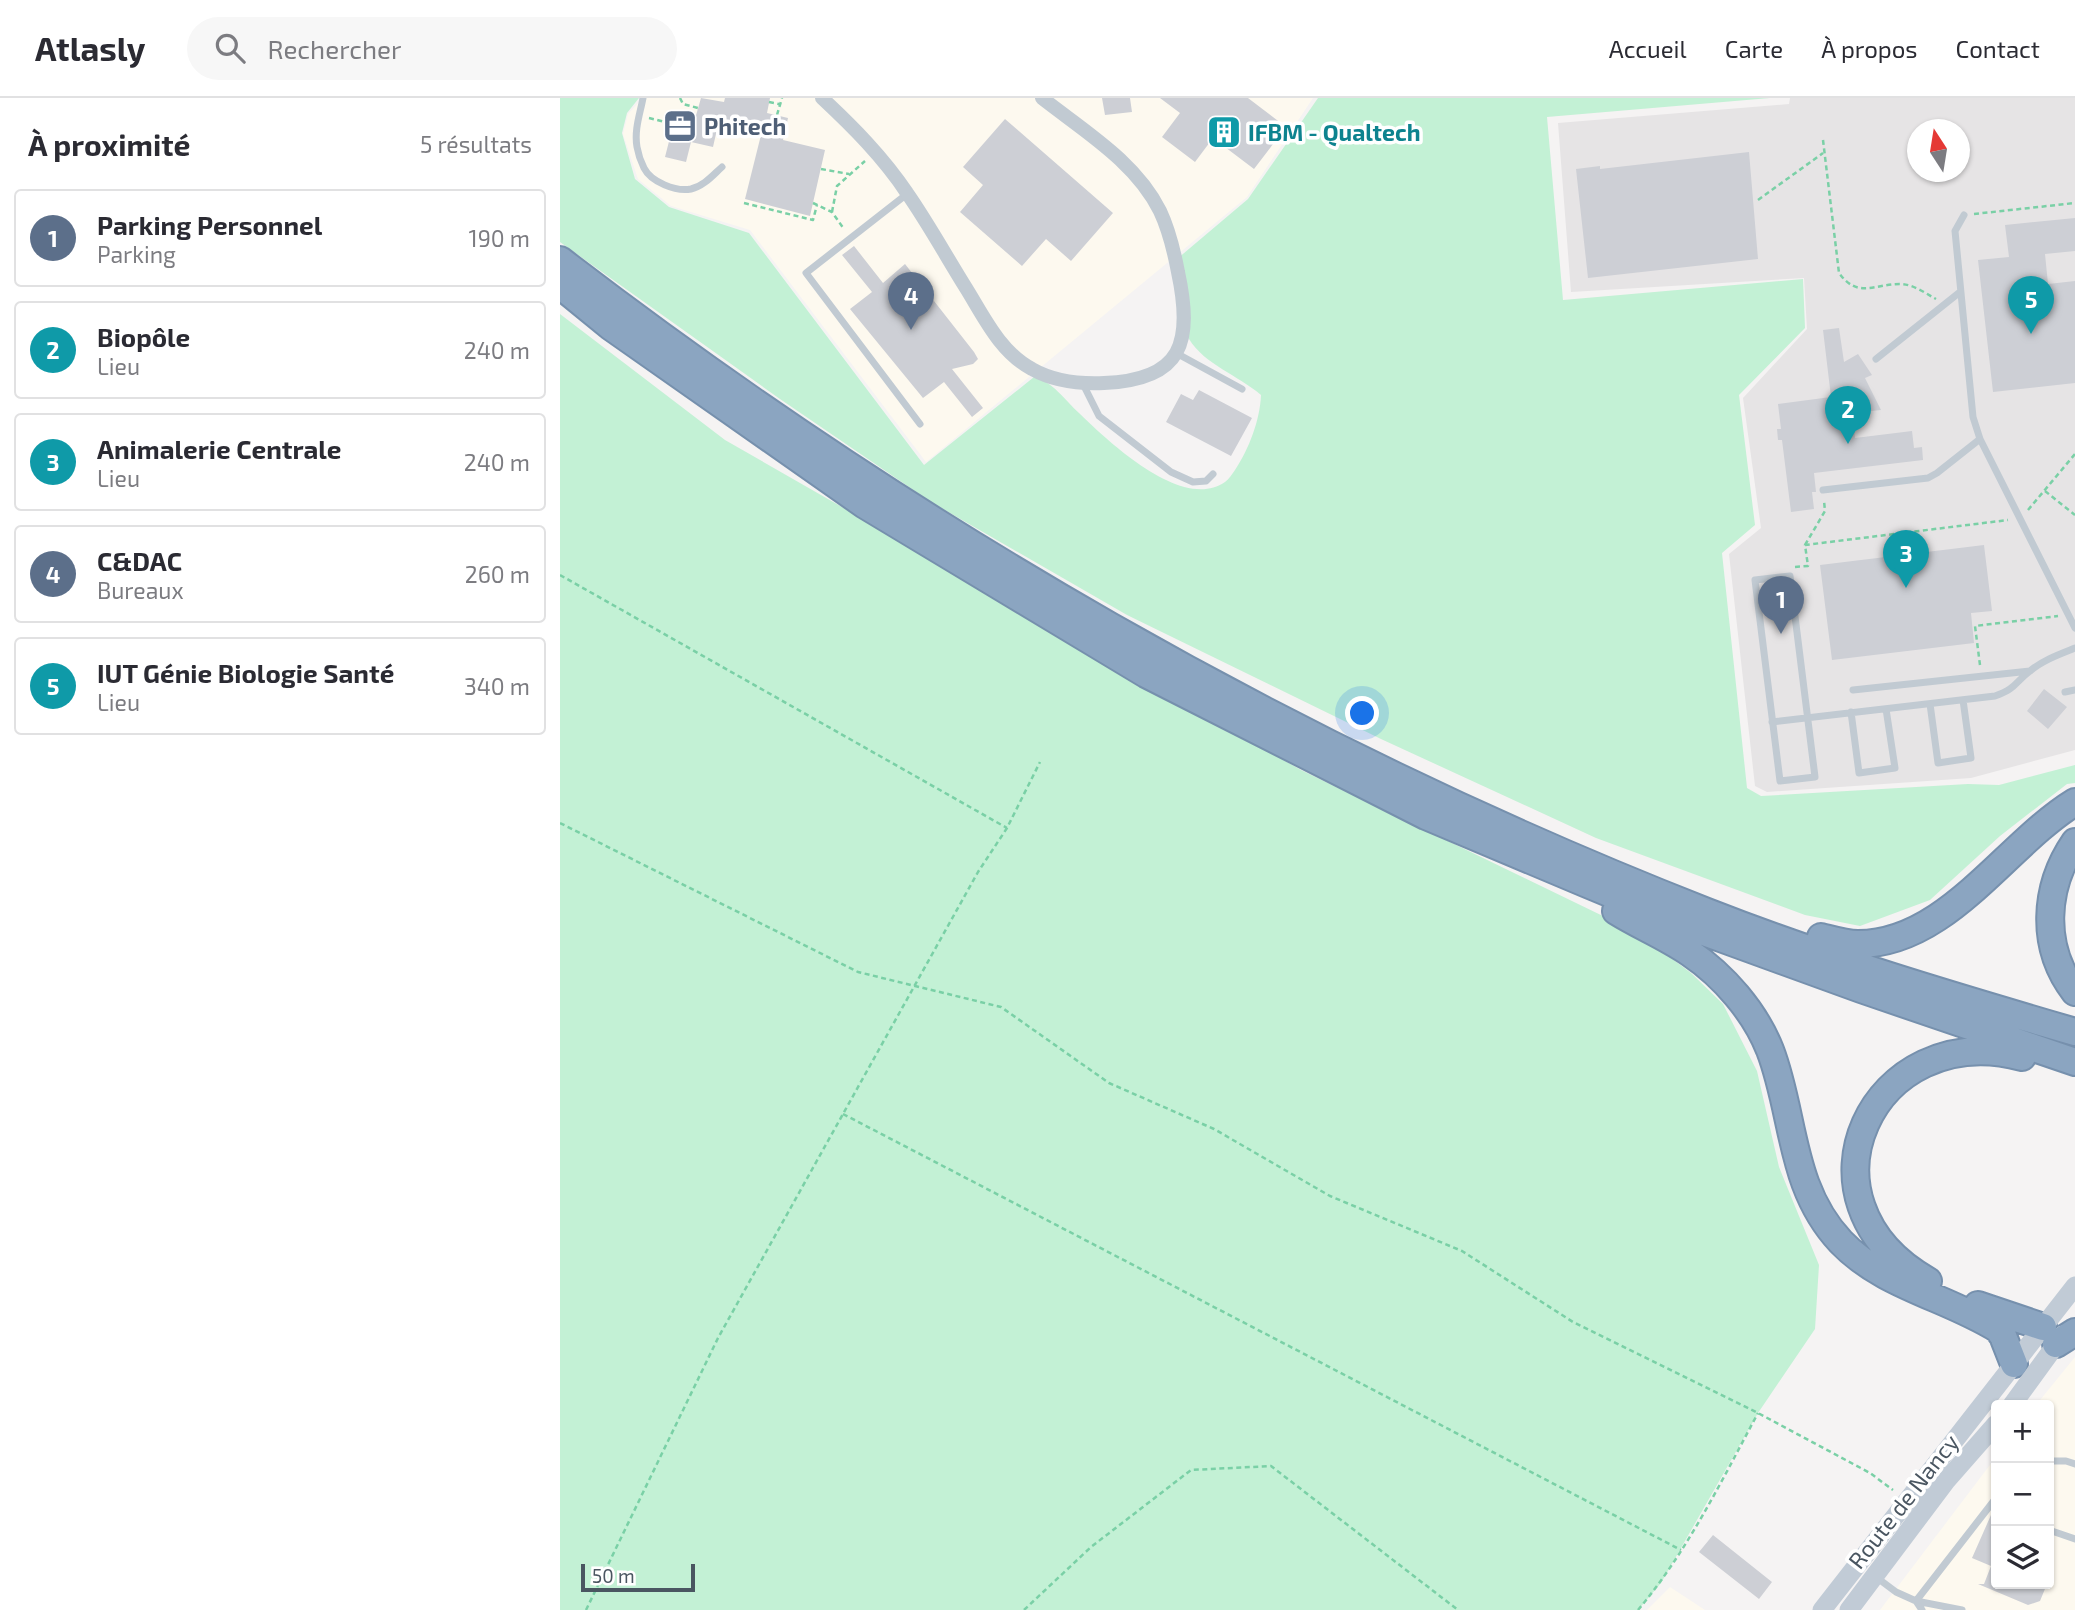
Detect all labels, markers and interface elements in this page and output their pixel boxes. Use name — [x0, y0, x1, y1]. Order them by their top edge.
search box — [187, 17, 677, 80]
text: Atlasly — [35, 28, 145, 68]
icon: search — [211, 29, 249, 67]
text: Rechercher — [267, 33, 401, 64]
text: Accueil — [1609, 34, 1687, 63]
text: Carte — [1725, 34, 1783, 63]
text: À propos — [1821, 34, 1918, 63]
text: Contact — [1956, 34, 2040, 63]
office icon: Phitech — [661, 107, 699, 145]
place label: Phitech — [704, 112, 786, 140]
building icon: IFBM - Qualtech — [1205, 113, 1243, 151]
place label: IFBM - Qualtech — [1248, 118, 1421, 147]
north arrow — [1907, 119, 1970, 182]
text: À proximité — [28, 126, 190, 162]
text: 5 résultats — [420, 130, 532, 158]
text: Parking Personnel — [97, 209, 322, 240]
text: 1 — [48, 224, 58, 252]
text: 190 m — [469, 224, 530, 252]
text: Parking — [97, 240, 176, 268]
pin: 4 — [888, 272, 934, 330]
pin: 5 — [2008, 276, 2054, 334]
text: Biopôle — [97, 321, 190, 352]
text: 2 — [46, 336, 60, 364]
text: 240 m — [464, 336, 530, 364]
text: Lieu — [97, 352, 140, 380]
pin: 2 — [1825, 386, 1871, 444]
text: Animalerie Centrale — [97, 433, 342, 464]
text: 3 — [46, 448, 60, 476]
text: 240 m — [464, 448, 530, 476]
text: Lieu — [97, 464, 140, 492]
pin: 3 — [1883, 530, 1929, 588]
text: C&DAC — [97, 545, 182, 576]
text: 4 — [46, 560, 60, 588]
text: 260 m — [465, 560, 530, 588]
text: Bureaux — [97, 576, 184, 604]
pin: 1 — [1758, 576, 1804, 634]
text: IUT Génie Biologie Santé — [97, 657, 394, 688]
text: 5 — [47, 672, 59, 700]
text: 340 m — [464, 672, 530, 700]
text: Lieu — [97, 688, 140, 716]
your location — [1345, 696, 1379, 730]
map controls — [1991, 1400, 2054, 1589]
button: + — [1991, 1400, 2054, 1463]
street label: Route de Nancy — [1842, 1428, 1964, 1574]
button: − — [1991, 1463, 2054, 1526]
button: layers — [1991, 1526, 2054, 1589]
scale bar — [581, 1561, 695, 1593]
text: 50 m — [592, 1564, 635, 1587]

